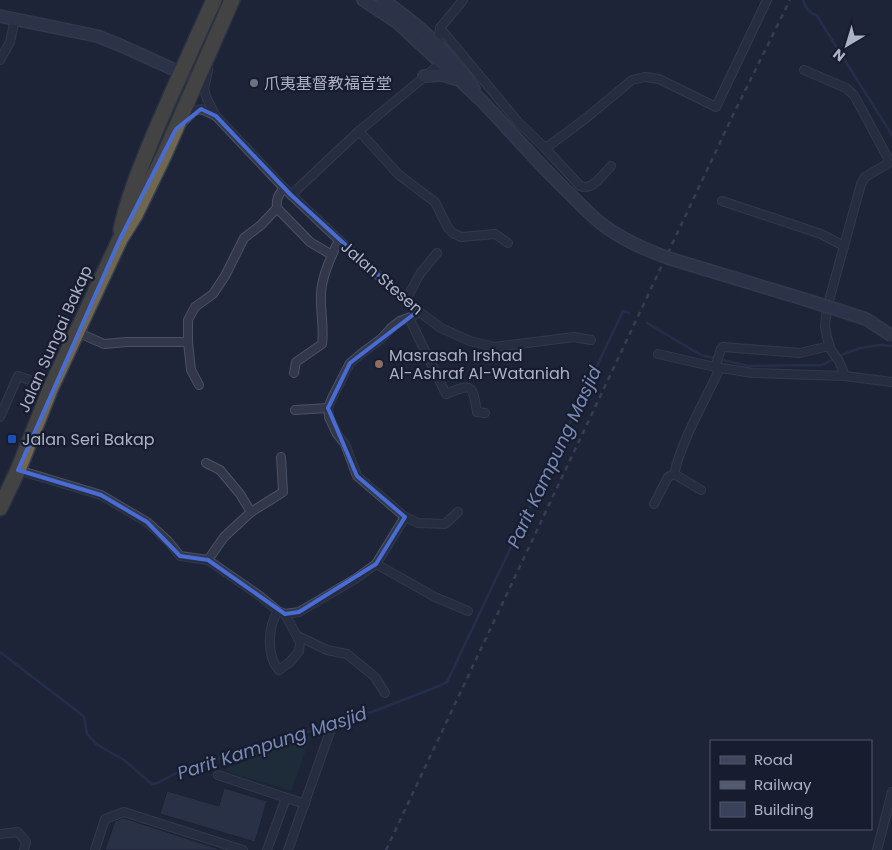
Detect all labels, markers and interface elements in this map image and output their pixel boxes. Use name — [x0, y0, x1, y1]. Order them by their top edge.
north arrow — [822, 20, 872, 70]
text: N — [829, 44, 849, 66]
place label: 爪夷基督教福音堂 — [264, 72, 392, 95]
marker: 爪夷基督教福音堂 — [248, 77, 260, 89]
street label: Jalan Stesen — [336, 236, 428, 320]
street label: Jalan Sungai Bakap — [12, 262, 98, 416]
place label: Masrasah Irshad Al-Ashraf Al-Wataniah — [389, 344, 570, 385]
marker: Masrasah Irshad Al-Ashraf Al-Wataniah — [373, 358, 385, 370]
water label: Parit Kampung Masjid — [501, 361, 608, 552]
place label: Jalan Seri Bakap — [22, 428, 155, 451]
marker: Jalan Seri Bakap — [6, 433, 18, 445]
water label: Parit Kampung Masjid — [174, 700, 371, 785]
legend — [710, 740, 872, 830]
text: Road — [754, 749, 793, 770]
text: Railway — [754, 774, 812, 795]
text: Building — [754, 799, 814, 820]

